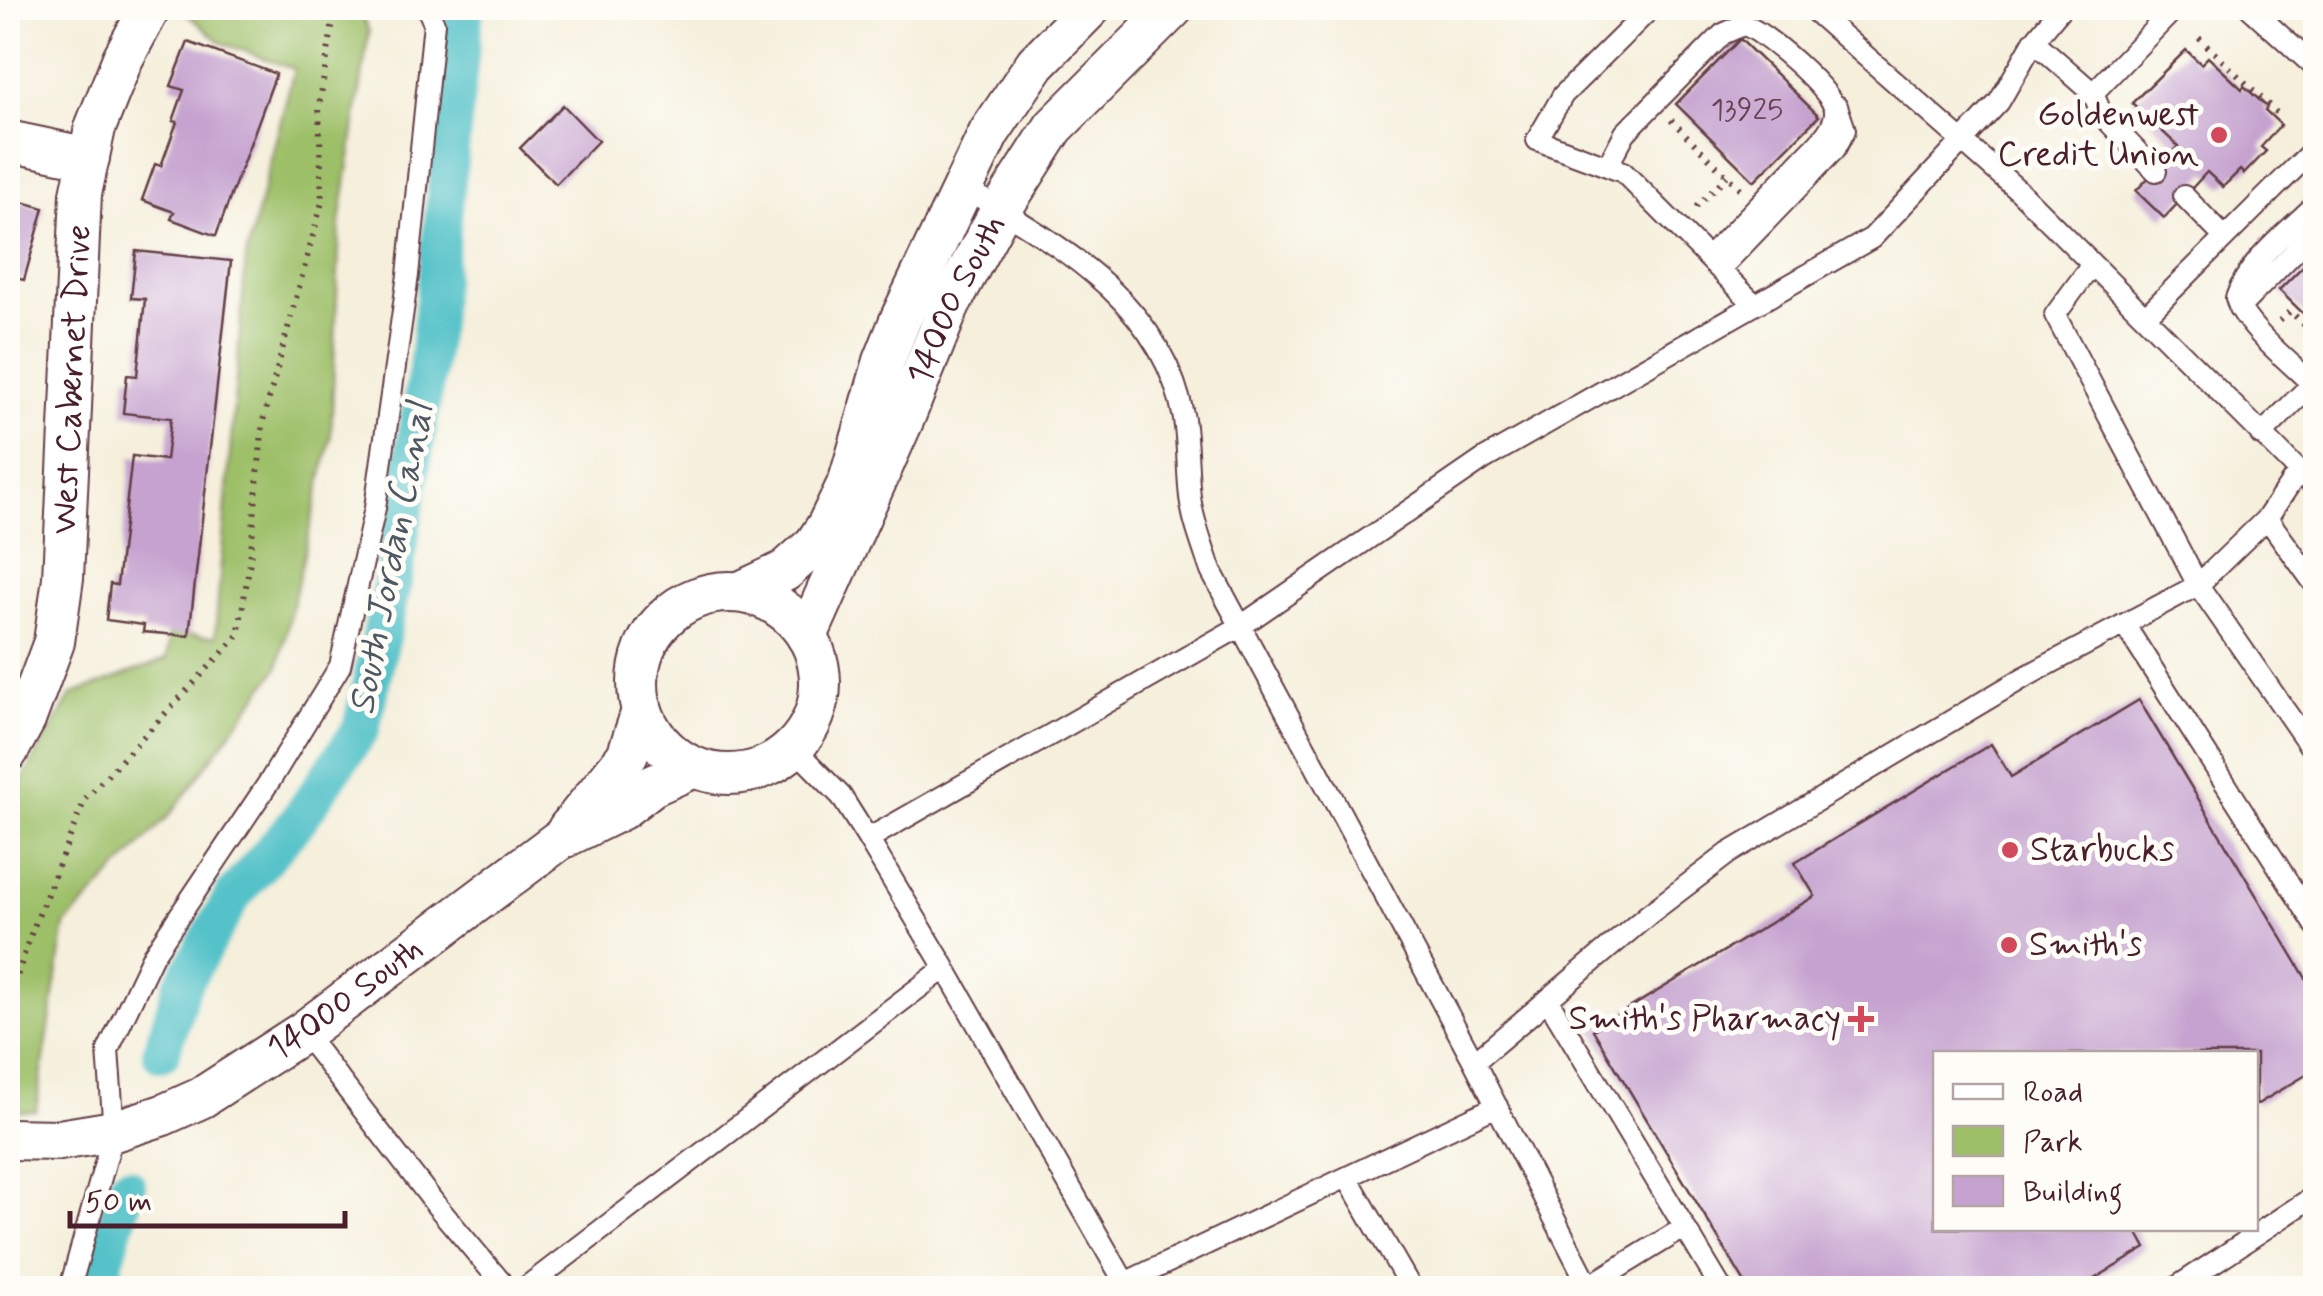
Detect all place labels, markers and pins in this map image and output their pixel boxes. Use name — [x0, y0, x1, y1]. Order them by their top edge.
place label: Goldenwest Credit Union — [1998, 92, 2199, 178]
marker: Goldenwest Credit Union — [2208, 124, 2230, 146]
place label: Starbucks — [2030, 827, 2174, 873]
marker: Starbucks — [1999, 839, 2021, 861]
place label: Smith's — [2029, 922, 2142, 968]
marker: Smith's — [1998, 934, 2020, 956]
place label: Smith's Pharmacy — [1569, 996, 1841, 1042]
marker: Smith's Pharmacy — [1850, 1008, 1872, 1030]

